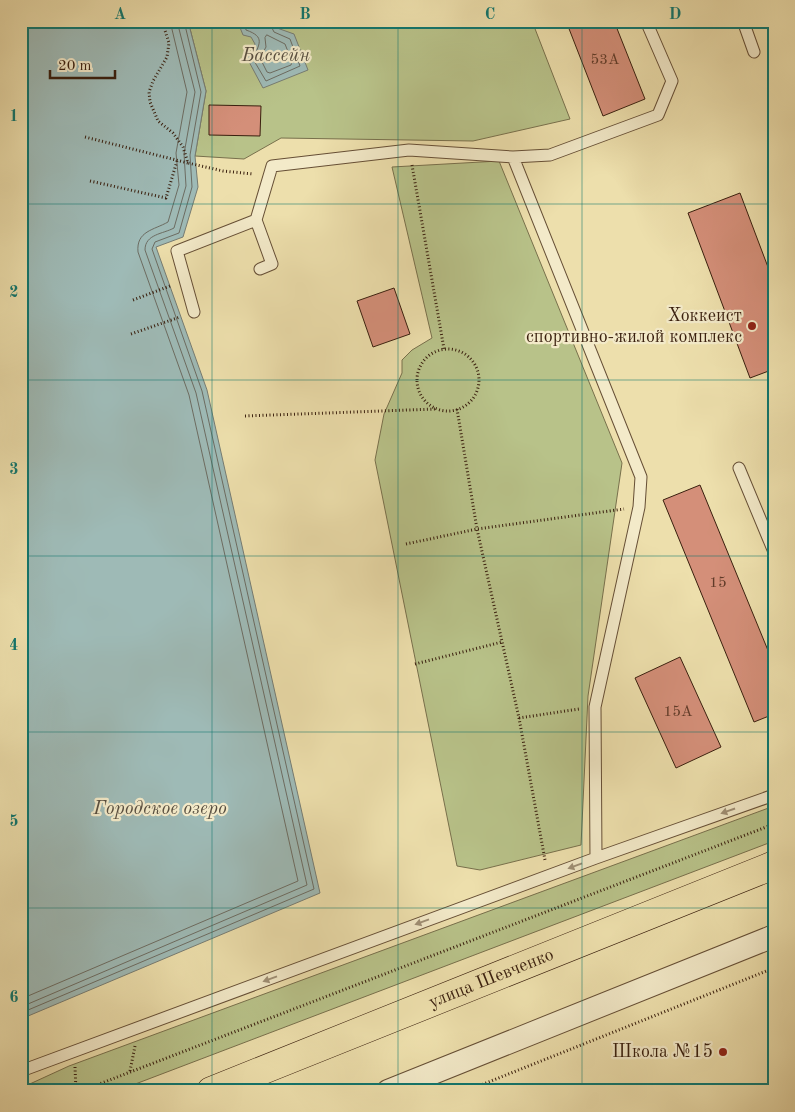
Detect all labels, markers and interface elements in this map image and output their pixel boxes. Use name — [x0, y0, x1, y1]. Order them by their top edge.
text: A — [114, 7, 126, 23]
text: B — [299, 7, 311, 23]
text: C — [485, 7, 495, 23]
text: D — [669, 7, 681, 23]
water label: Бассейн — [241, 47, 310, 66]
scale bar — [50, 48, 115, 80]
house number: 53А — [591, 53, 620, 68]
text: 20 m — [58, 59, 92, 74]
text: 1 — [9, 109, 19, 125]
text: 2 — [9, 285, 19, 301]
place label: Хоккеист спортивно-жилой комплекс — [526, 307, 742, 346]
marker: Хоккеист спортивно-жилой комплекс — [746, 320, 758, 332]
text: 3 — [9, 462, 19, 478]
house number: 15 — [709, 576, 727, 591]
text: 4 — [9, 638, 19, 654]
house number: 15А — [664, 705, 693, 720]
water label: Городское озеро — [92, 800, 227, 819]
one-way arrow — [720, 807, 735, 815]
text: 5 — [9, 814, 19, 830]
one-way arrow — [567, 863, 582, 870]
one-way arrow — [415, 919, 430, 926]
street label: улица Шевченко — [426, 945, 556, 1012]
one-way arrow — [262, 975, 277, 983]
text: 6 — [9, 990, 19, 1006]
place label: Школа №15 — [612, 1043, 713, 1061]
marker: Школа №15 — [717, 1046, 729, 1058]

